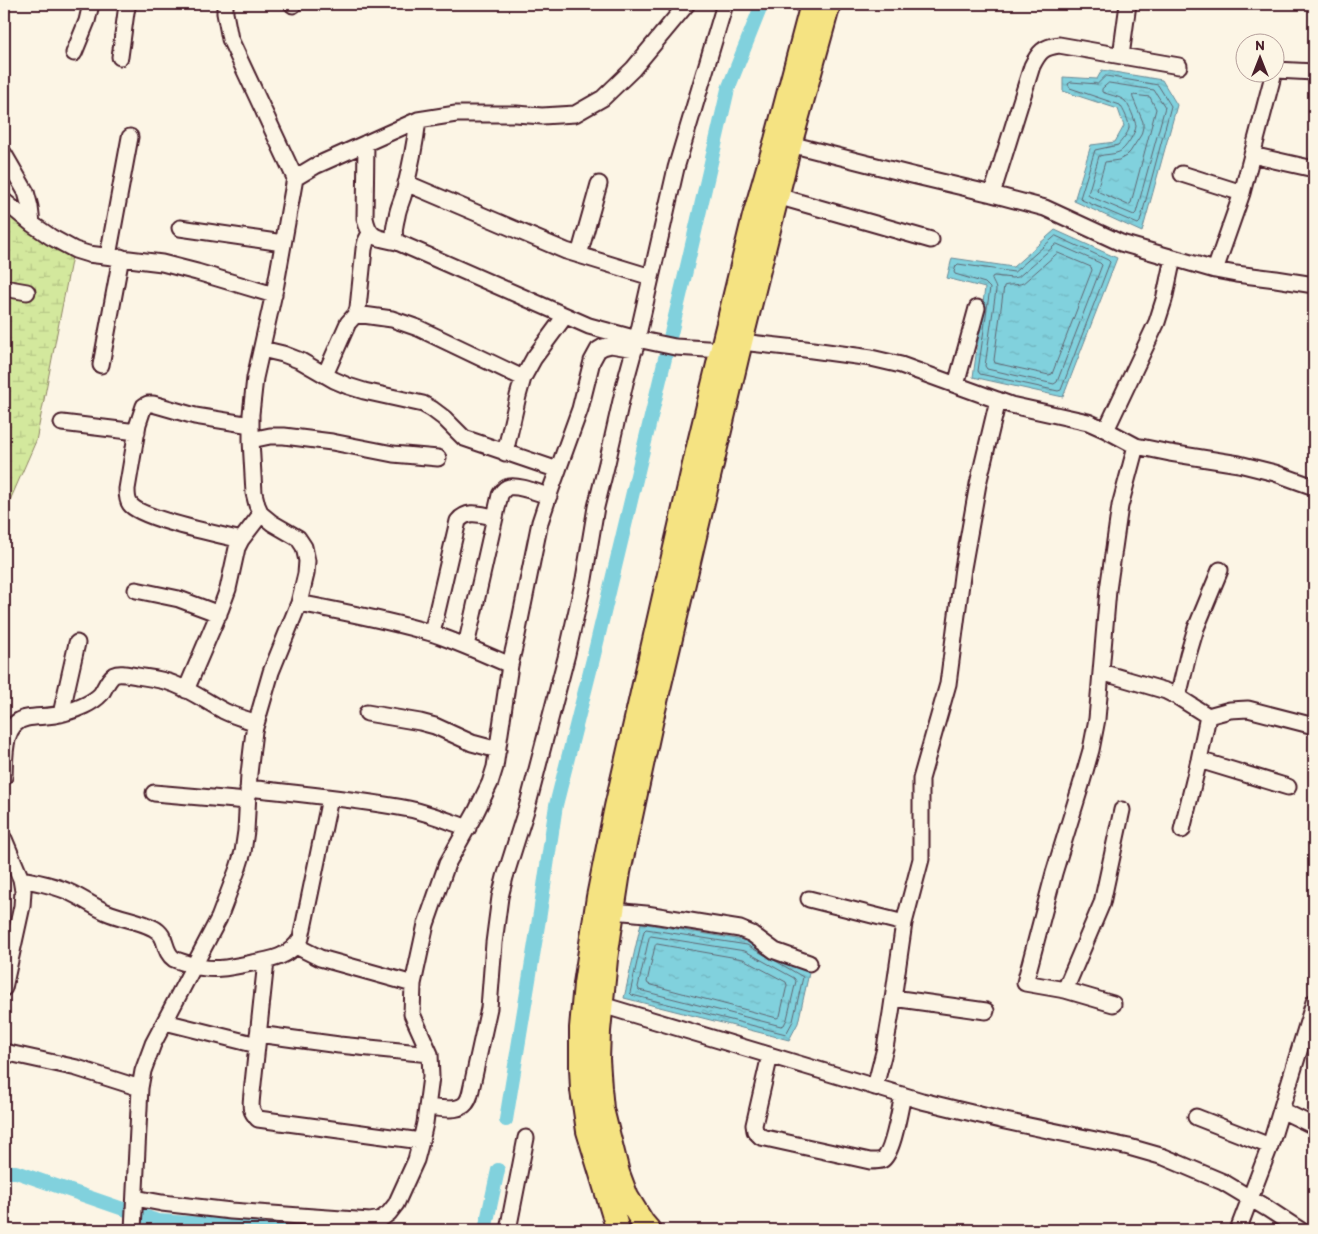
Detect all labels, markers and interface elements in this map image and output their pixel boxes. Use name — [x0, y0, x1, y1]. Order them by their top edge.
north arrow — [1236, 32, 1286, 82]
text: N — [1255, 37, 1265, 54]

